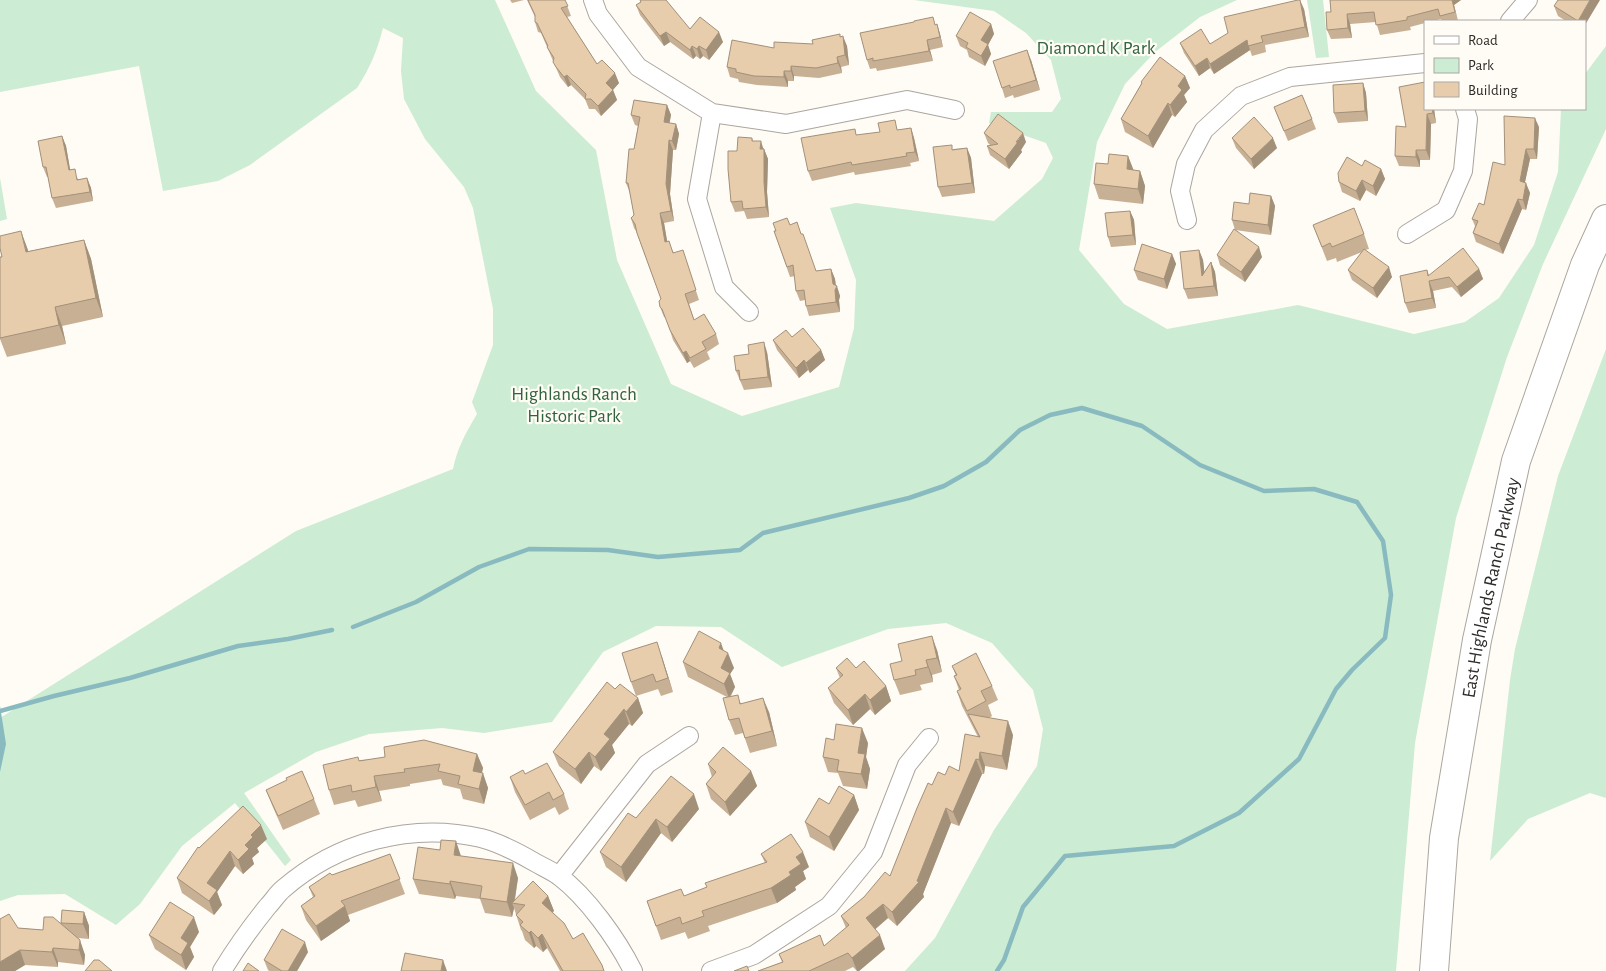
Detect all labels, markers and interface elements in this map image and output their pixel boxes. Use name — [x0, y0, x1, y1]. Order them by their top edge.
legend — [1424, 20, 1586, 110]
text: Road — [1468, 33, 1498, 48]
park label: Diamond K Park — [1037, 39, 1156, 58]
text: Park — [1468, 58, 1494, 73]
text: Building — [1468, 83, 1518, 98]
park label: Highlands Ranch Historic Park — [511, 385, 637, 426]
street label: East Highlands Ranch Parkway — [1460, 476, 1523, 699]

